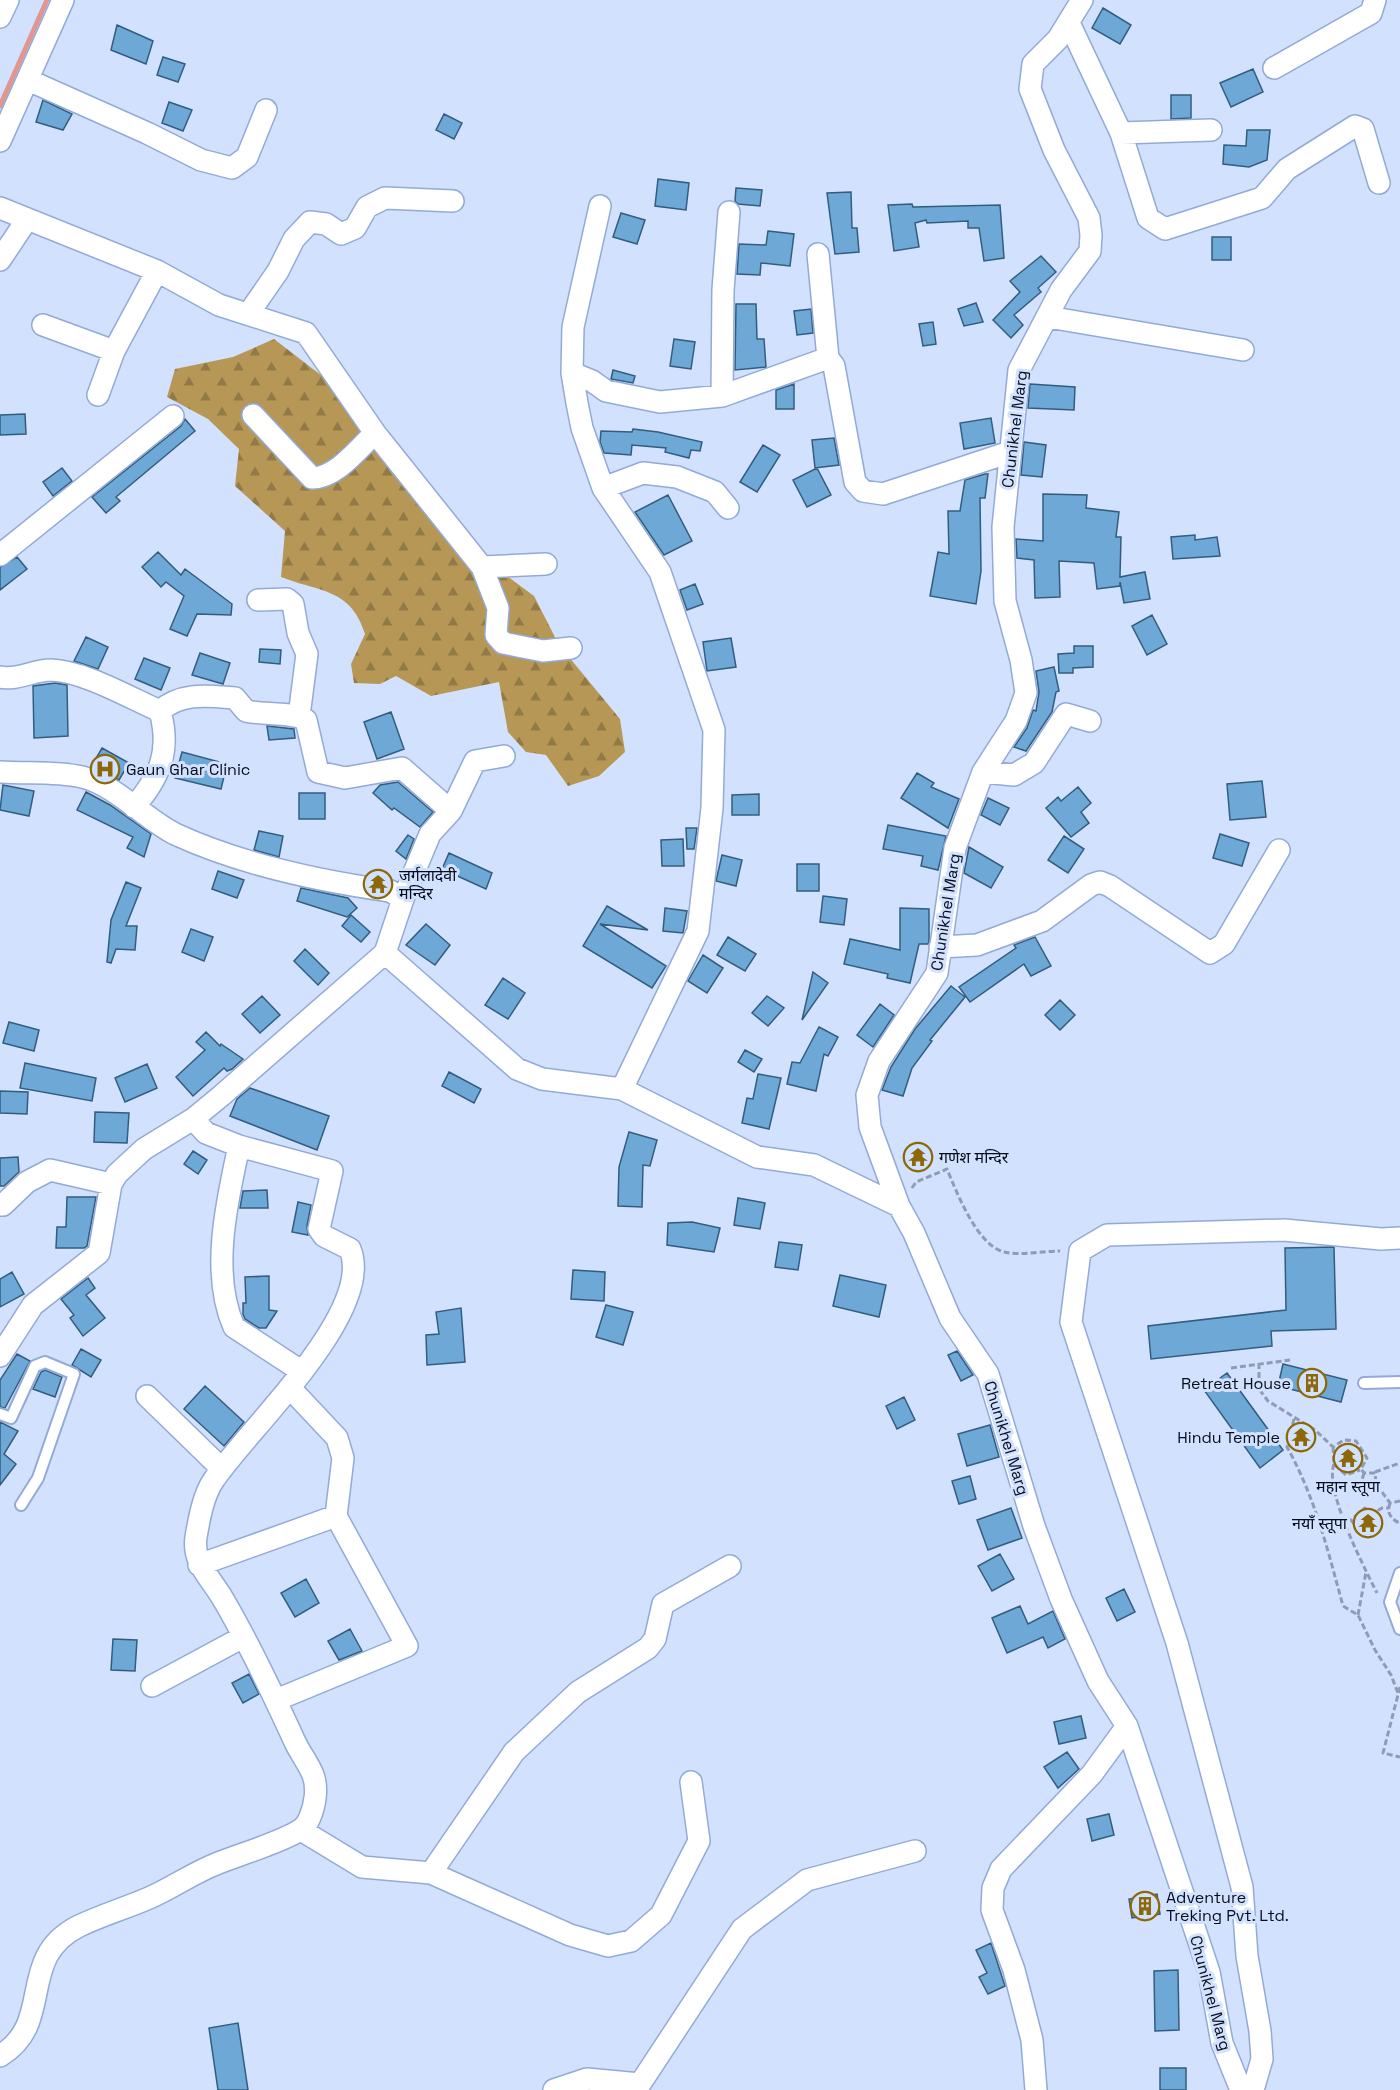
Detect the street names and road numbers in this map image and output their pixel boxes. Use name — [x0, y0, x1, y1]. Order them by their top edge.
street label: Chunikhel Marg — [997, 369, 1032, 489]
street label: Chunikhel Marg — [926, 852, 965, 972]
street label: Chunikhel Marg — [979, 1378, 1034, 1498]
street label: Chunikhel Marg — [1185, 1933, 1236, 2053]

